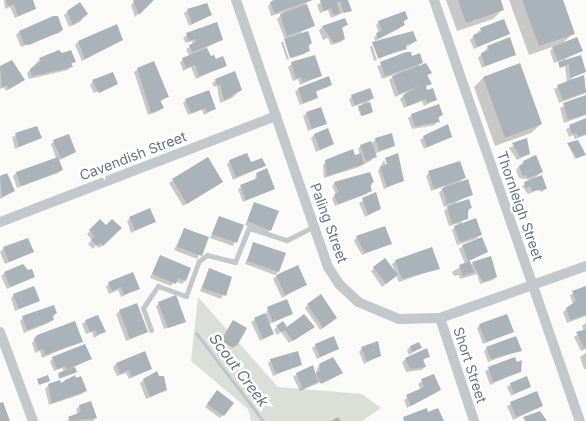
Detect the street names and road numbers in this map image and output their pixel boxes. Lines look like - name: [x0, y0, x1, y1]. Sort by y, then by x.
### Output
- street label: Cavendish Street: [77, 128, 189, 184]
- street label: Thornleigh Street: [493, 149, 547, 263]
- street label: Paling Street: [307, 181, 351, 265]
- street label: Short Street: [450, 325, 490, 405]

